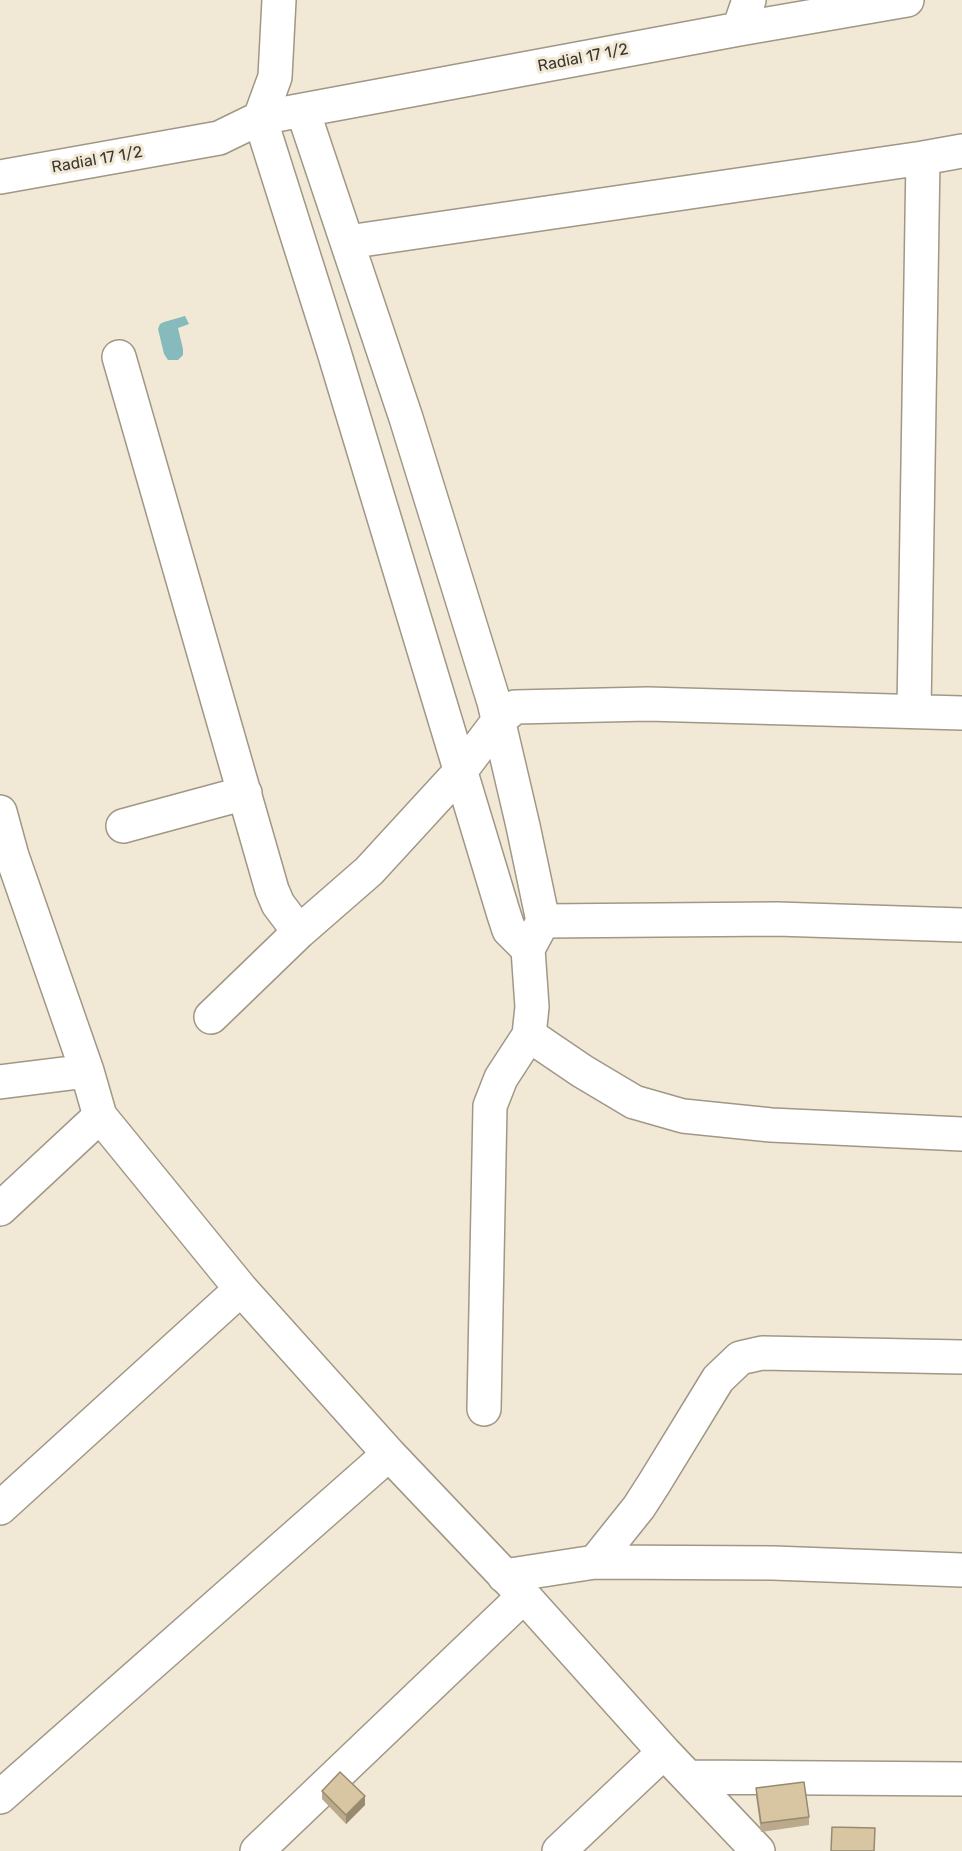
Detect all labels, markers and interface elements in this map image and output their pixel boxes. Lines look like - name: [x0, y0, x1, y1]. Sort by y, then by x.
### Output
- street label: Radial 17 1/2: [536, 40, 630, 76]
- street label: Radial 17 1/2: [50, 143, 144, 177]

